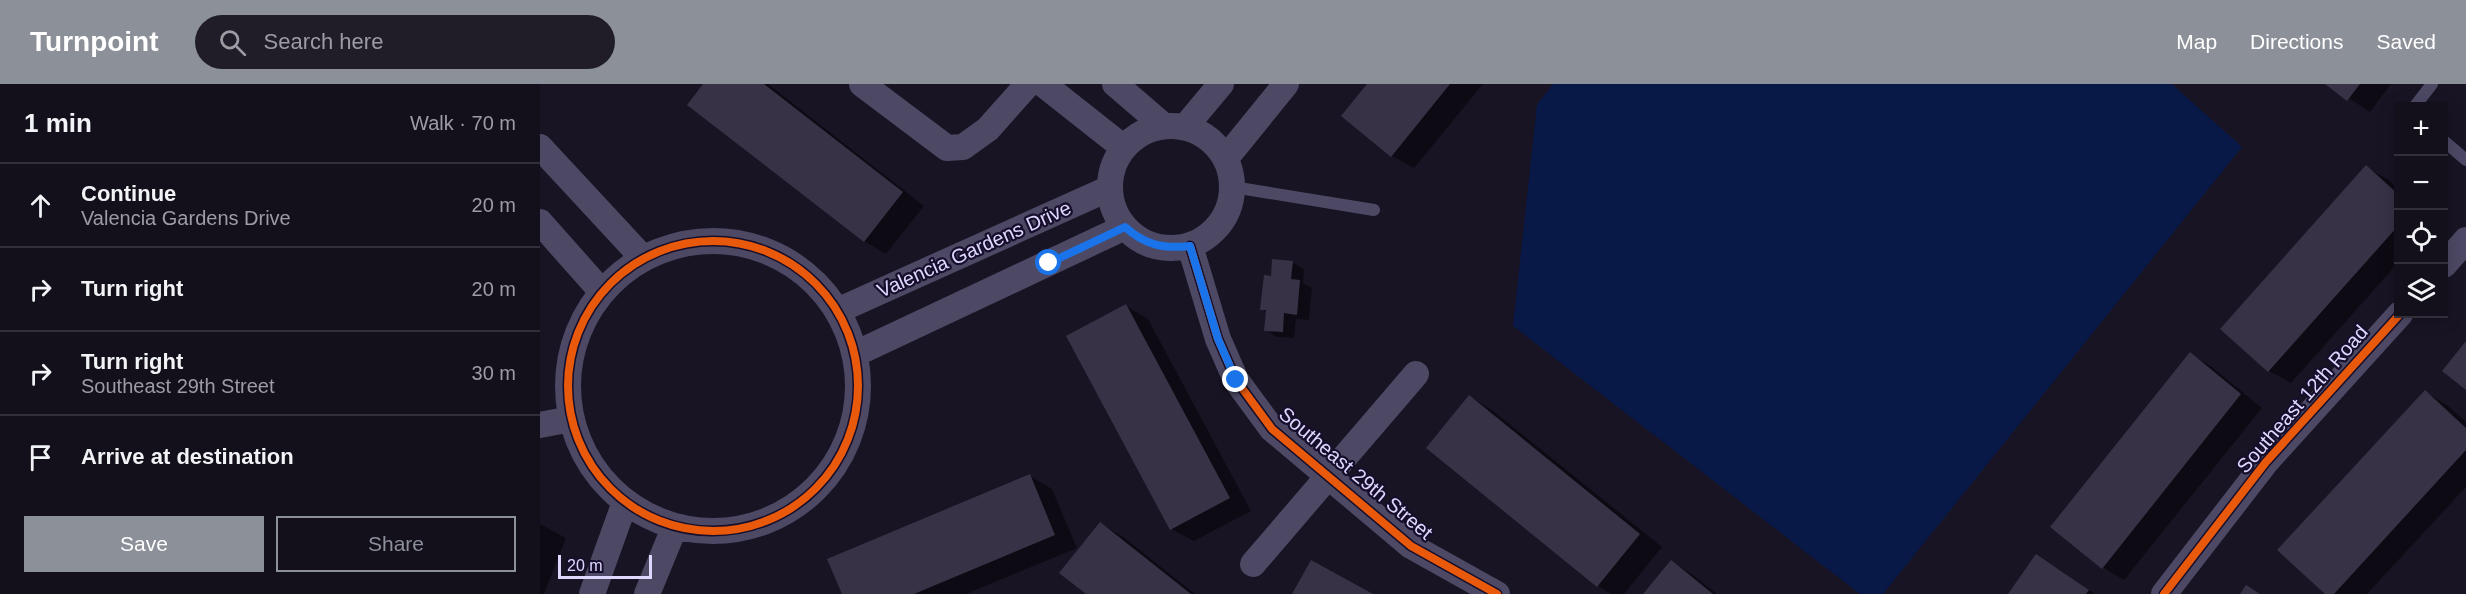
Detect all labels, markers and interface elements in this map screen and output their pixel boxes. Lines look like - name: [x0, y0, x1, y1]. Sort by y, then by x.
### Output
- search box: [195, 15, 615, 69]
- text: Turnpoint: [30, 26, 159, 57]
- icon: search: [216, 26, 249, 59]
- text: Search here: [264, 29, 383, 54]
- text: Map: [2176, 30, 2217, 53]
- text: Directions: [2250, 30, 2343, 53]
- text: Saved: [2376, 30, 2436, 53]
- map controls: [2394, 102, 2448, 318]
- button: +: [2394, 102, 2448, 156]
- text: 1 min: [24, 108, 92, 138]
- text: Walk · 70 m: [410, 112, 516, 134]
- button: −: [2394, 156, 2448, 210]
- text: Continue: [81, 181, 176, 206]
- icon: ahead: [24, 189, 57, 222]
- text: 20 m: [472, 194, 516, 216]
- street label: Valencia Gardens Drive: [874, 196, 1074, 302]
- text: Valencia Gardens Drive: [81, 207, 291, 229]
- button: locate: [2394, 210, 2448, 264]
- route start: [1035, 249, 1061, 275]
- button: layers: [2394, 264, 2448, 318]
- icon: right: [24, 273, 57, 306]
- text: Turn right: [81, 276, 183, 301]
- text: 20 m: [472, 278, 516, 300]
- street label: Southeast 12th Road: [2232, 321, 2372, 477]
- text: Turn right: [81, 349, 183, 374]
- icon: right: [24, 357, 57, 390]
- text: 30 m: [472, 362, 516, 384]
- route end: [1222, 366, 1248, 392]
- text: Southeast 29th Street: [81, 375, 274, 397]
- street label: Southeast 29th Street: [1275, 402, 1438, 544]
- icon: arrive: [24, 441, 57, 474]
- text: Arrive at destination: [81, 444, 294, 469]
- button: Save: [24, 516, 264, 572]
- button: Share: [276, 516, 516, 572]
- scale bar: [558, 552, 652, 580]
- text: 20 m: [567, 557, 603, 574]

